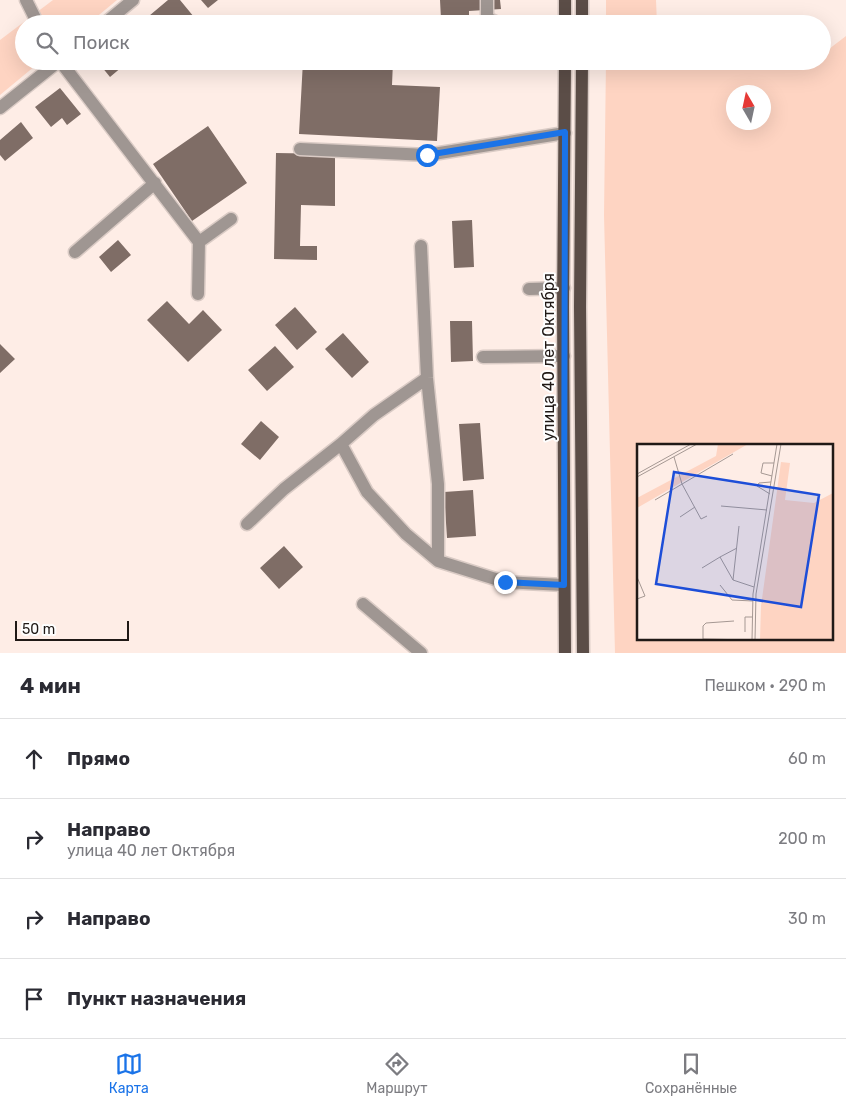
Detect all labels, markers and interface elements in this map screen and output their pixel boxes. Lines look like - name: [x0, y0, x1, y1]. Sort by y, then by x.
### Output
- search box: [15, 15, 831, 70]
- icon: search: [33, 29, 61, 57]
- text: Поиск: [73, 31, 130, 54]
- north arrow: [726, 85, 771, 130]
- route start: [416, 144, 439, 167]
- street label: улица 40 лет Октября: [539, 273, 558, 441]
- inset map: [637, 444, 834, 640]
- route end: [494, 571, 517, 594]
- scale bar: [15, 618, 129, 641]
- text: 50 m: [22, 621, 55, 638]
- text: 4 мин: [20, 673, 81, 698]
- text: Пешком · 290 m: [704, 676, 826, 695]
- icon: ahead: [20, 745, 48, 773]
- text: Прямо: [67, 747, 130, 770]
- text: 60 m: [788, 749, 826, 768]
- text: Направо: [67, 818, 151, 841]
- icon: right: [20, 825, 48, 853]
- text: 200 m: [778, 829, 826, 848]
- text: улица 40 лет Октября: [67, 841, 235, 860]
- icon: right: [20, 905, 48, 933]
- text: Направо: [67, 907, 151, 930]
- text: 30 m: [788, 909, 826, 928]
- icon: arrive: [20, 985, 48, 1013]
- text: Пункт назначения: [67, 987, 246, 1010]
- tab: Карта: [109, 1050, 149, 1097]
- tab: Маршрут: [366, 1050, 427, 1097]
- tab: Сохранённые: [645, 1050, 737, 1097]

